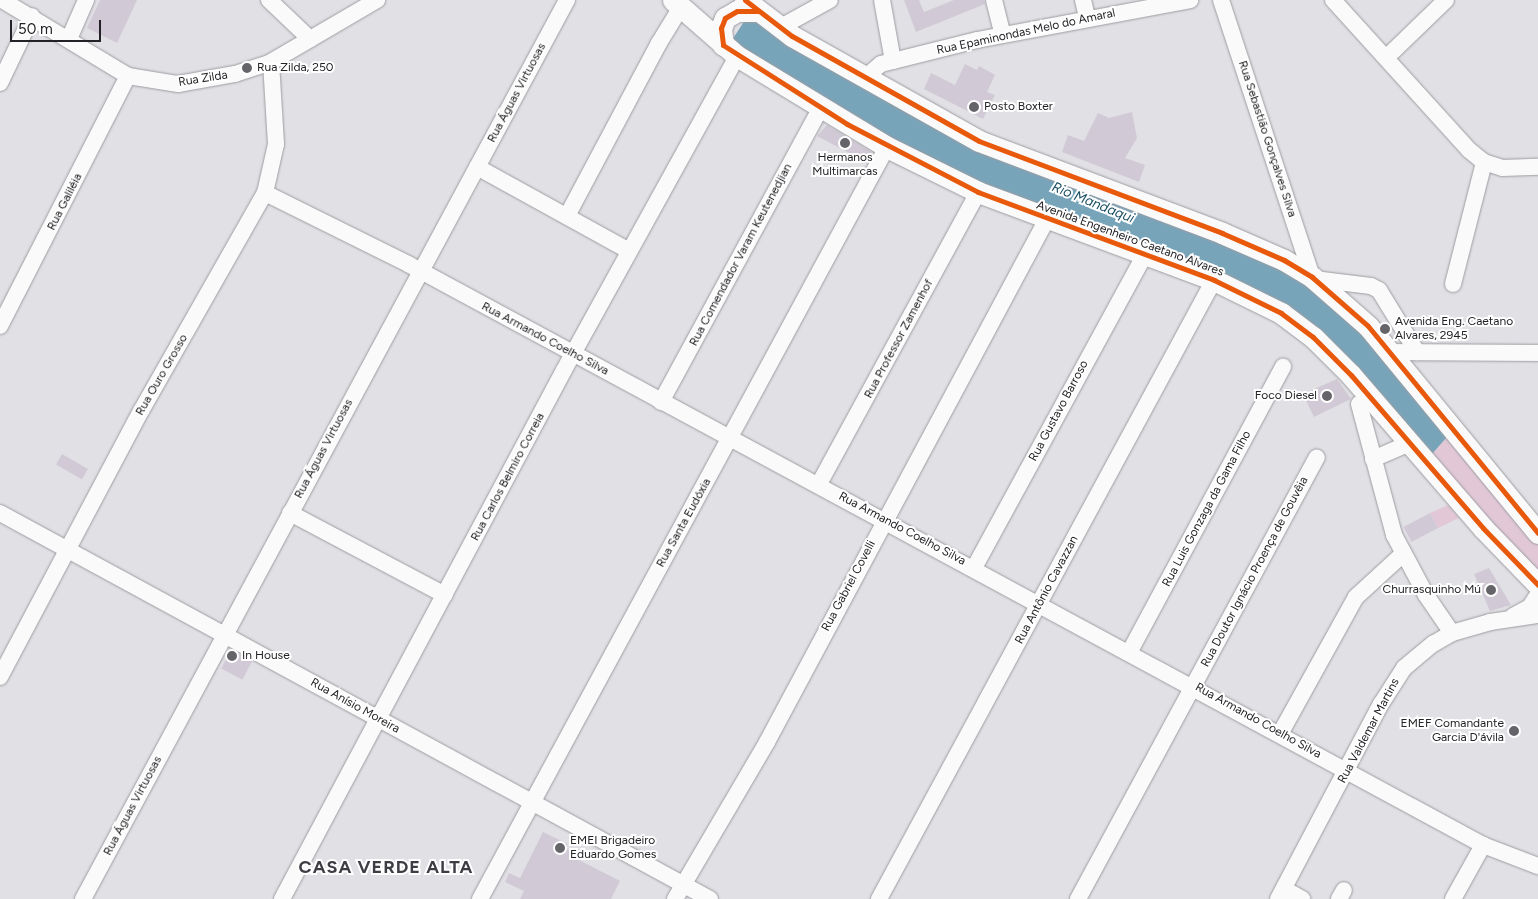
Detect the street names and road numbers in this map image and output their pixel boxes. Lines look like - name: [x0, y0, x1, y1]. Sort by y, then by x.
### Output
- street label: Rua Epaminondas Melo do Amaral: [935, 6, 1117, 58]
- street label: Rua Águas Virtuosas: [485, 41, 549, 145]
- street label: Rua Sebastião Gonçalves Silva: [1235, 59, 1299, 219]
- street label: Rua Zilda: [177, 68, 229, 90]
- street label: Rua Comendador Varam Keutenedjian: [687, 161, 795, 349]
- street label: Rua Galiléia: [44, 171, 86, 233]
- street label: Avenida Engenheiro Caetano Alvares: [1034, 198, 1226, 280]
- street label: Rua Professor Zamenhof: [862, 277, 936, 401]
- street label: Rua Armando Coelho Silva: [479, 299, 611, 379]
- street label: Rua Ouro Grosso: [133, 332, 191, 418]
- street label: Rua Gustavo Barroso: [1026, 358, 1092, 464]
- street label: Rua Águas Virtuosas: [292, 397, 356, 501]
- street label: Rua Carlos Belmiro Correia: [468, 411, 548, 543]
- street label: Rua Luis Gonzaga da Gama Filho: [1160, 428, 1254, 590]
- street label: Rua Doutor Ignácio Proença de Gouvêia: [1198, 474, 1312, 670]
- street label: Rua Santa Eudóxia: [654, 476, 714, 570]
- street label: Rua Armando Coelho Silva: [836, 489, 968, 569]
- street label: Rua Antônio Cavazzan: [1012, 533, 1082, 647]
- street label: Rua Gabriel Covelli: [819, 538, 879, 634]
- street label: Rua Anísio Moreira: [308, 675, 402, 737]
- street label: Rua Valdemar Martins: [1335, 676, 1403, 786]
- street label: Rua Armando Coelho Silva: [1192, 680, 1324, 762]
- street label: Rua Águas Virtuosas: [101, 754, 165, 858]

